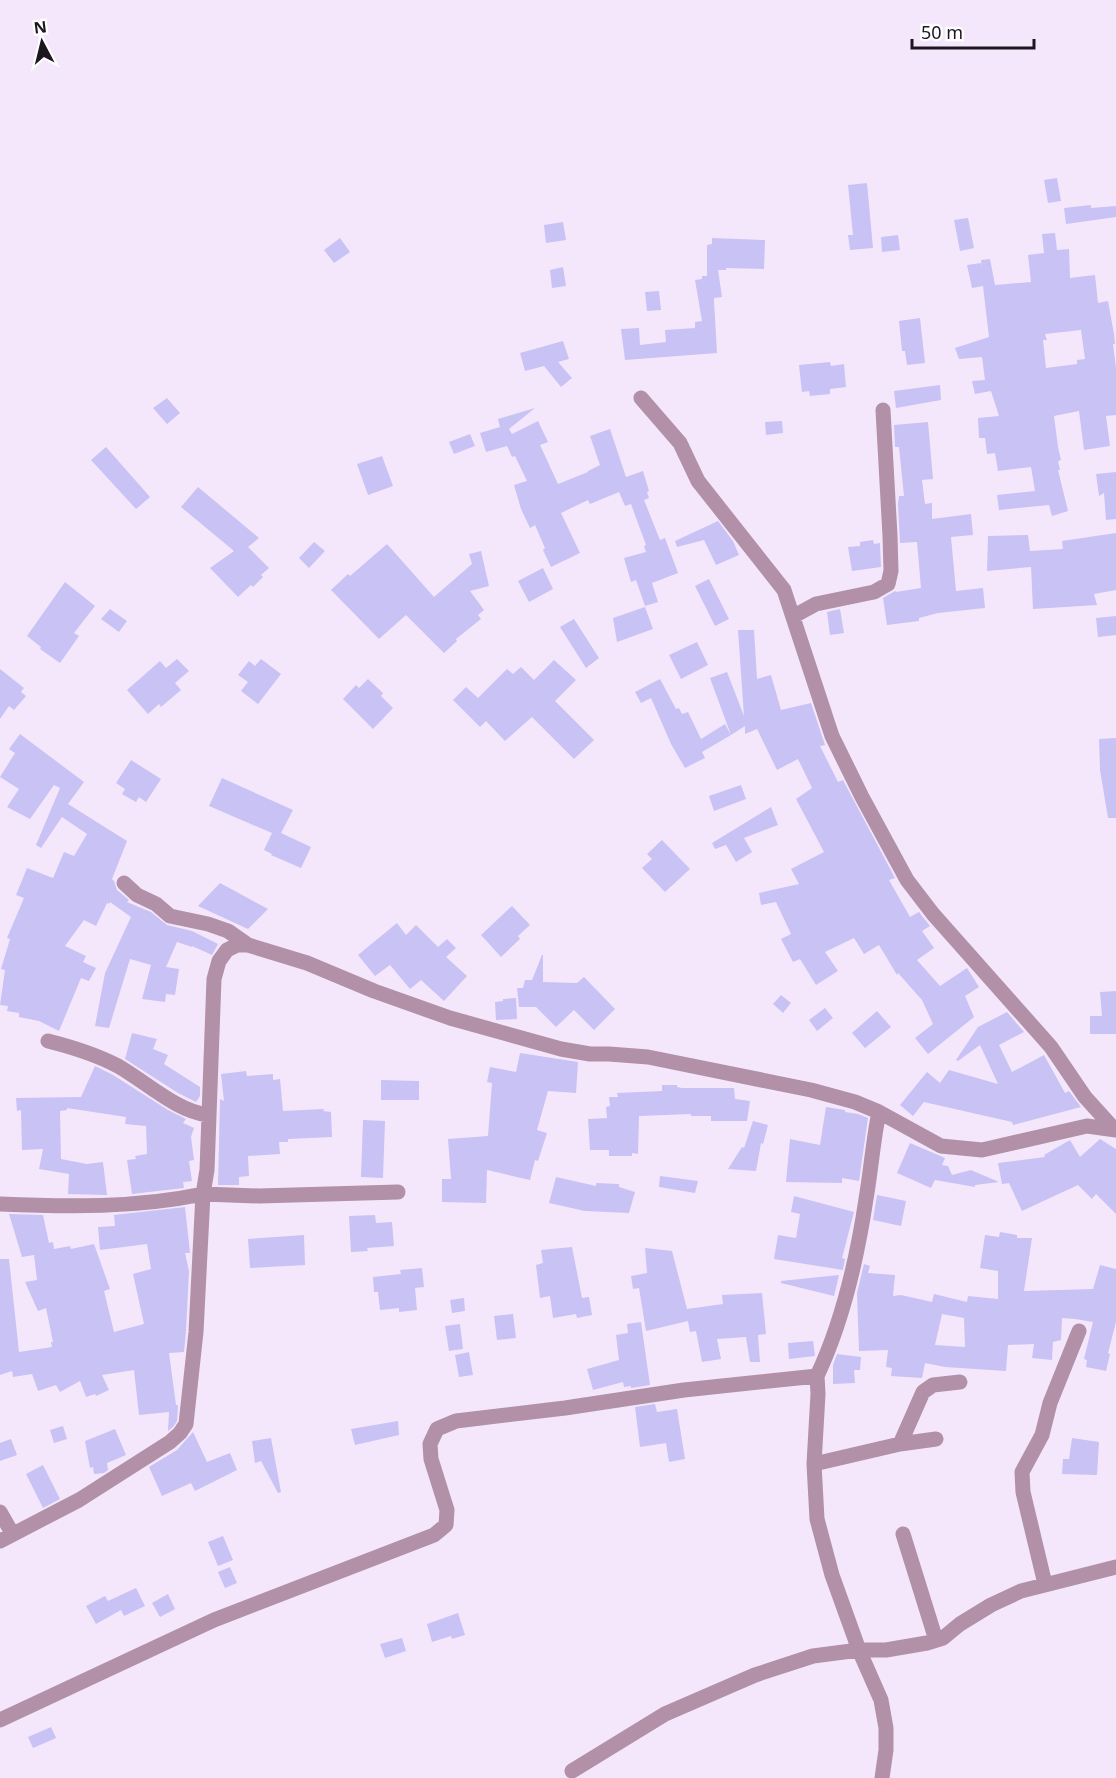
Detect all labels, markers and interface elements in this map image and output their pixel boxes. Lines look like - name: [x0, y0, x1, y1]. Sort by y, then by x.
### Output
- north arrow: [12, 12, 72, 72]
- scale bar: [912, 12, 1034, 50]
- text: N: [32, 15, 48, 39]
- text: 50 m: [921, 20, 963, 44]

